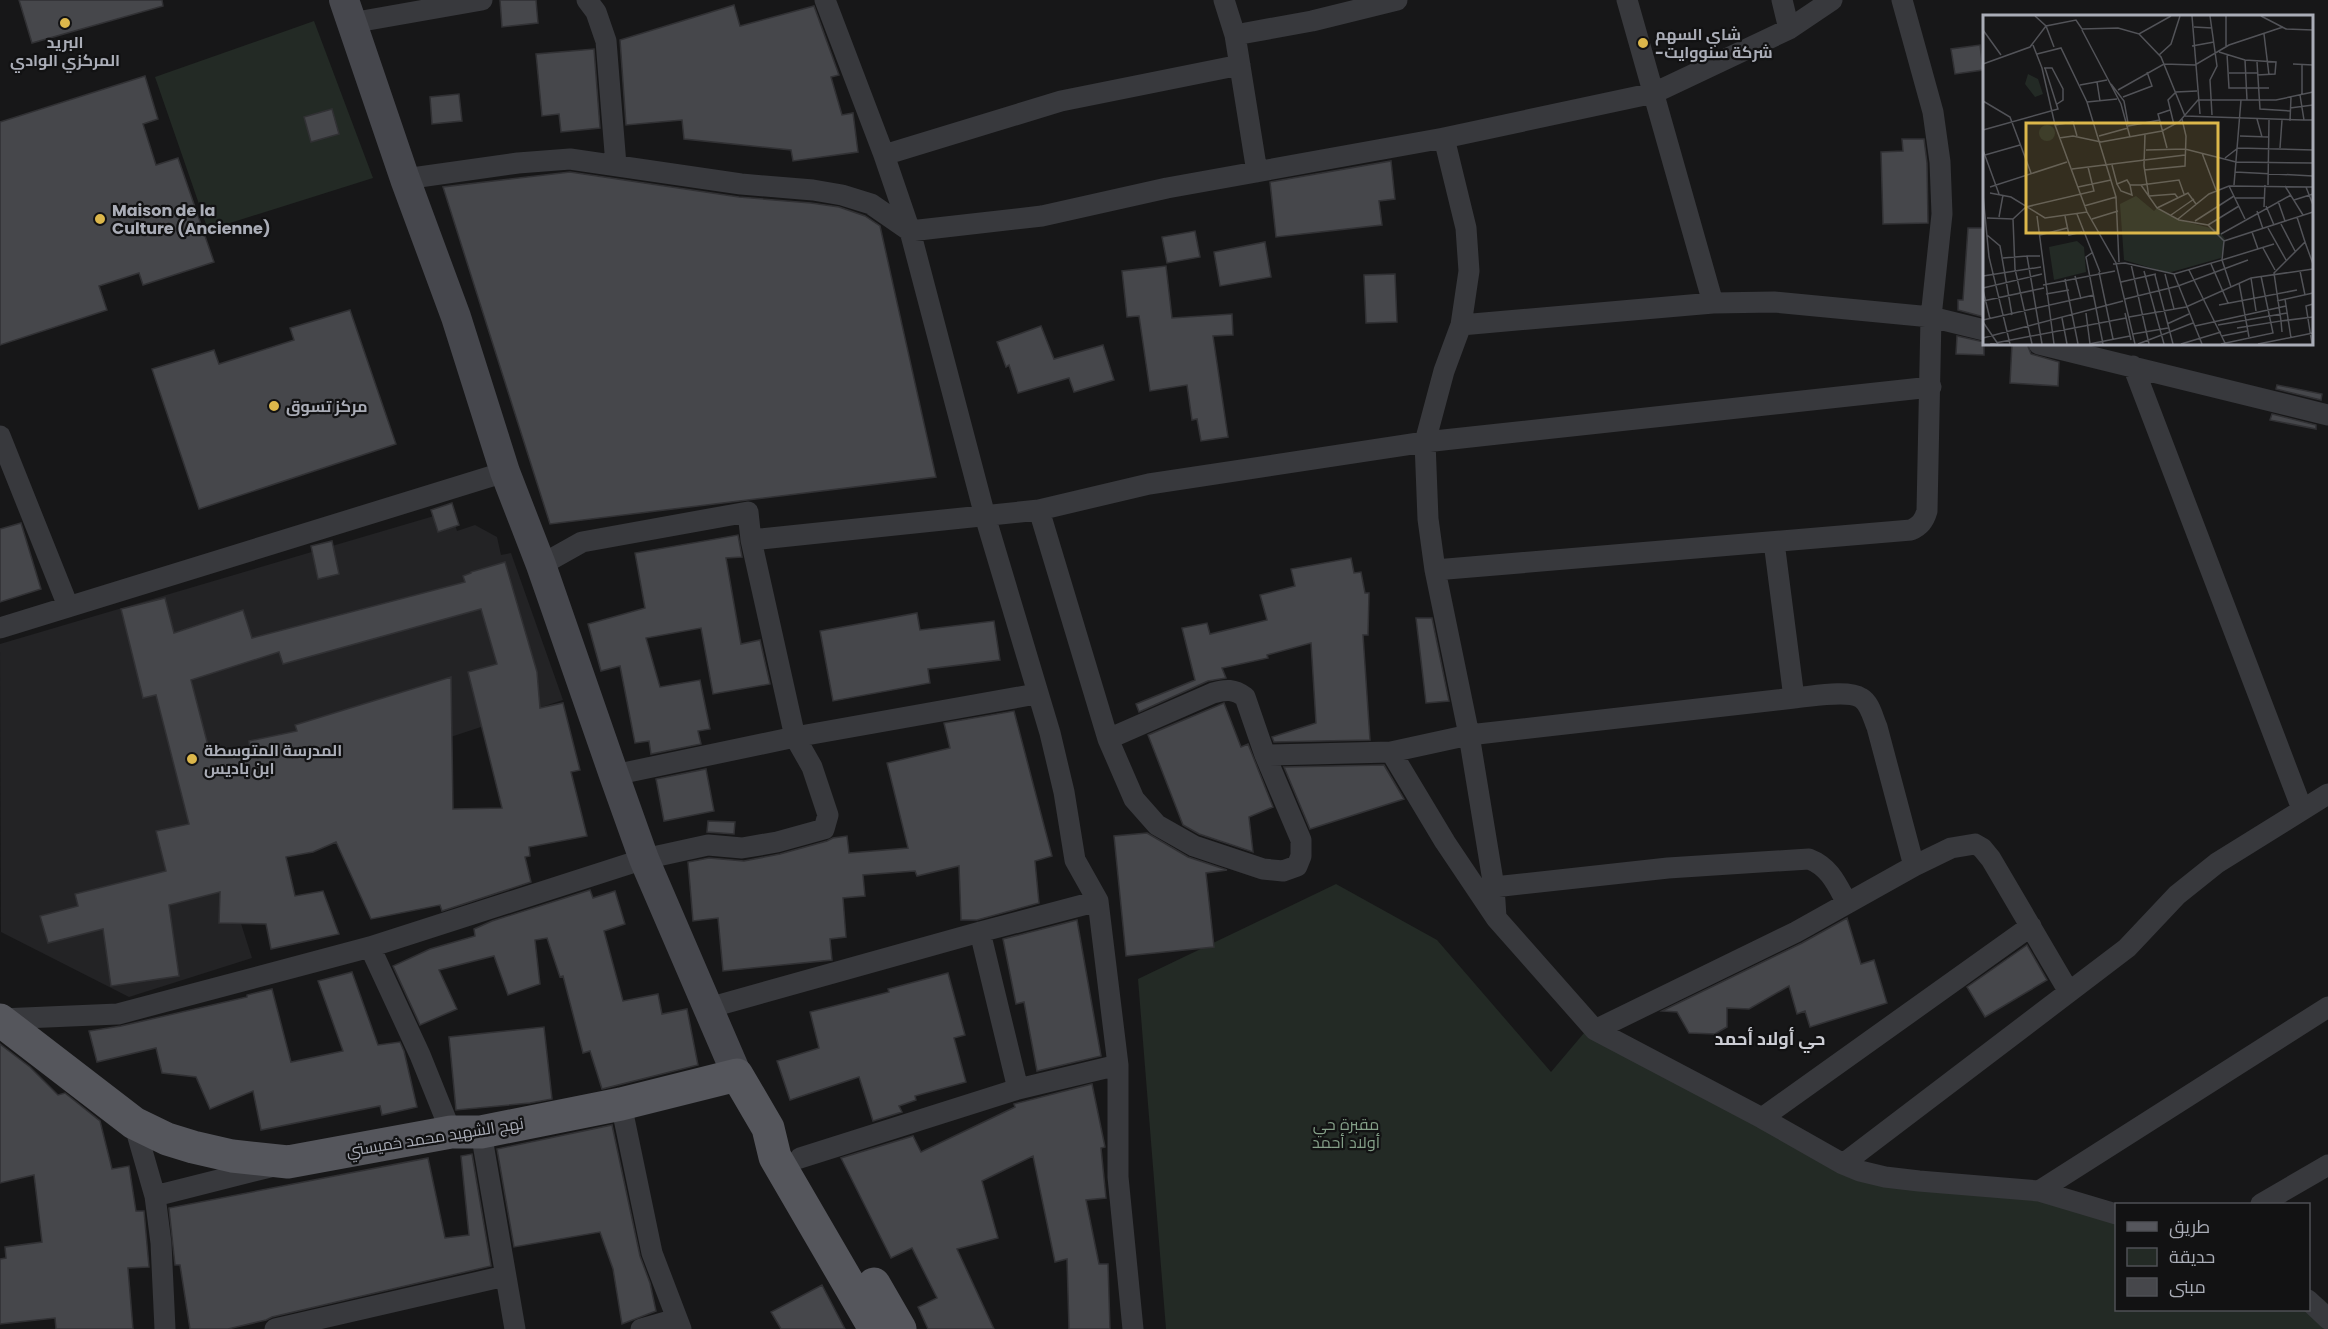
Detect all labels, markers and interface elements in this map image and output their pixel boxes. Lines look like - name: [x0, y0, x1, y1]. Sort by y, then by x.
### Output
- inset map: [1983, 15, 2313, 345]
- marker: البريد المركزي الوادي: [58, 16, 72, 30]
- place label: شاي السهم -شركة سنووايت: [1655, 23, 1773, 64]
- place label: البريد المركزي الوادي: [10, 31, 120, 73]
- marker: شاي السهم -شركة سنووايت: [1636, 36, 1650, 50]
- place label: Maison de la Culture (Ancienne): [112, 199, 271, 240]
- marker: Maison de la Culture (Ancienne): [93, 212, 107, 226]
- place label: مركز تسوق: [286, 395, 368, 418]
- marker: مركز تسوق: [267, 399, 281, 413]
- place label: المدرسة المتوسطة ابن باديس: [204, 739, 342, 780]
- marker: المدرسة المتوسطة ابن باديس: [185, 752, 199, 766]
- district label: حي أولاد أحمد: [1715, 1026, 1825, 1054]
- street label: نهج الشهيد محمد خميستي: [345, 1112, 526, 1164]
- park label: مقبرة حي أولاد أحمد: [1312, 1113, 1380, 1154]
- legend: [2115, 1203, 2310, 1311]
- text: طريق: [2169, 1214, 2210, 1239]
- text: حديقة: [2169, 1244, 2215, 1269]
- text: مبنى: [2169, 1274, 2206, 1299]

